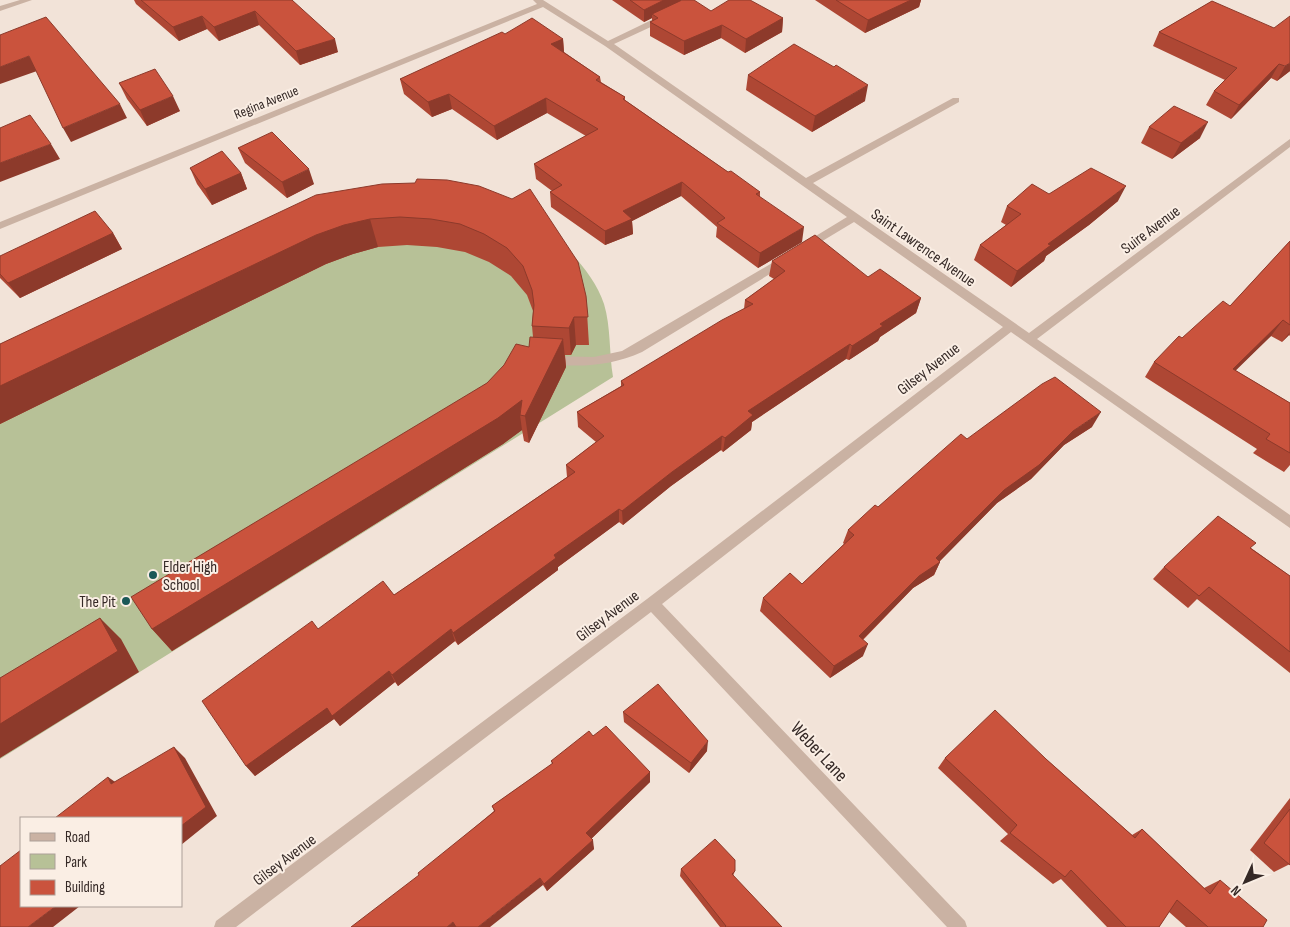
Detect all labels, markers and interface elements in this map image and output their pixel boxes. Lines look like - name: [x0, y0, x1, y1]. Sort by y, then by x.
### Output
- street label: Regina Avenue: [231, 82, 301, 123]
- street label: Suire Avenue: [1118, 202, 1184, 259]
- street label: Saint Lawrence Avenue: [867, 205, 979, 291]
- street label: Gilsey Avenue: [894, 339, 964, 399]
- place label: Elder High School: [163, 558, 217, 595]
- marker: Elder High School: [147, 569, 159, 581]
- street label: Gilsey Avenue: [573, 586, 643, 646]
- place label: The Pit: [79, 593, 116, 612]
- marker: The Pit: [120, 595, 132, 607]
- street label: Weber Lane: [785, 717, 852, 787]
- legend: [20, 817, 182, 907]
- text: Road: [65, 828, 90, 847]
- street label: Gilsey Avenue: [250, 830, 320, 890]
- text: Park: [65, 853, 87, 872]
- north arrow: [1220, 857, 1270, 907]
- text: Building: [65, 878, 105, 897]
- text: N: [1227, 882, 1245, 899]

